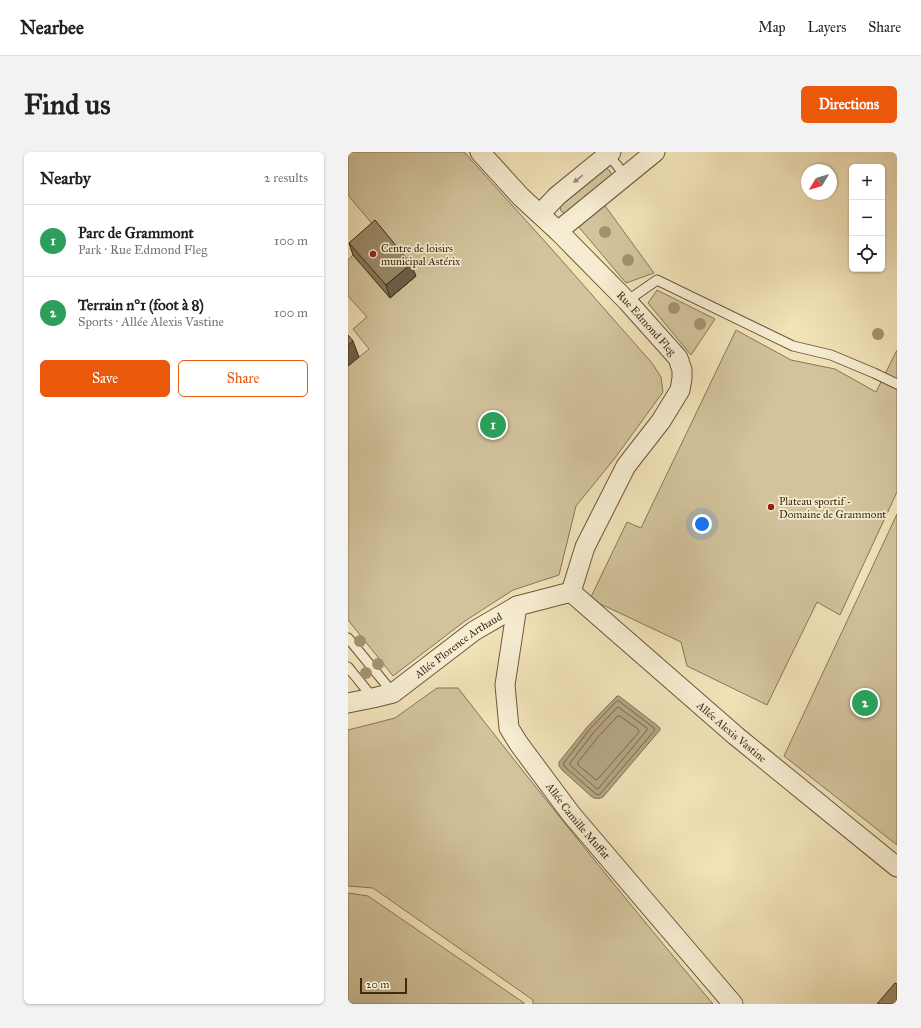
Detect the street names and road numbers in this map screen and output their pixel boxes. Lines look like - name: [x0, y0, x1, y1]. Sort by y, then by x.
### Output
- street label: Rue Edmond Fleg: [614, 288, 680, 359]
- street label: Allée Florence Arthaud: [411, 609, 505, 681]
- street label: Allée Alexis Vastine: [694, 698, 770, 765]
- street label: Allée Camille Muffat: [543, 779, 613, 862]

